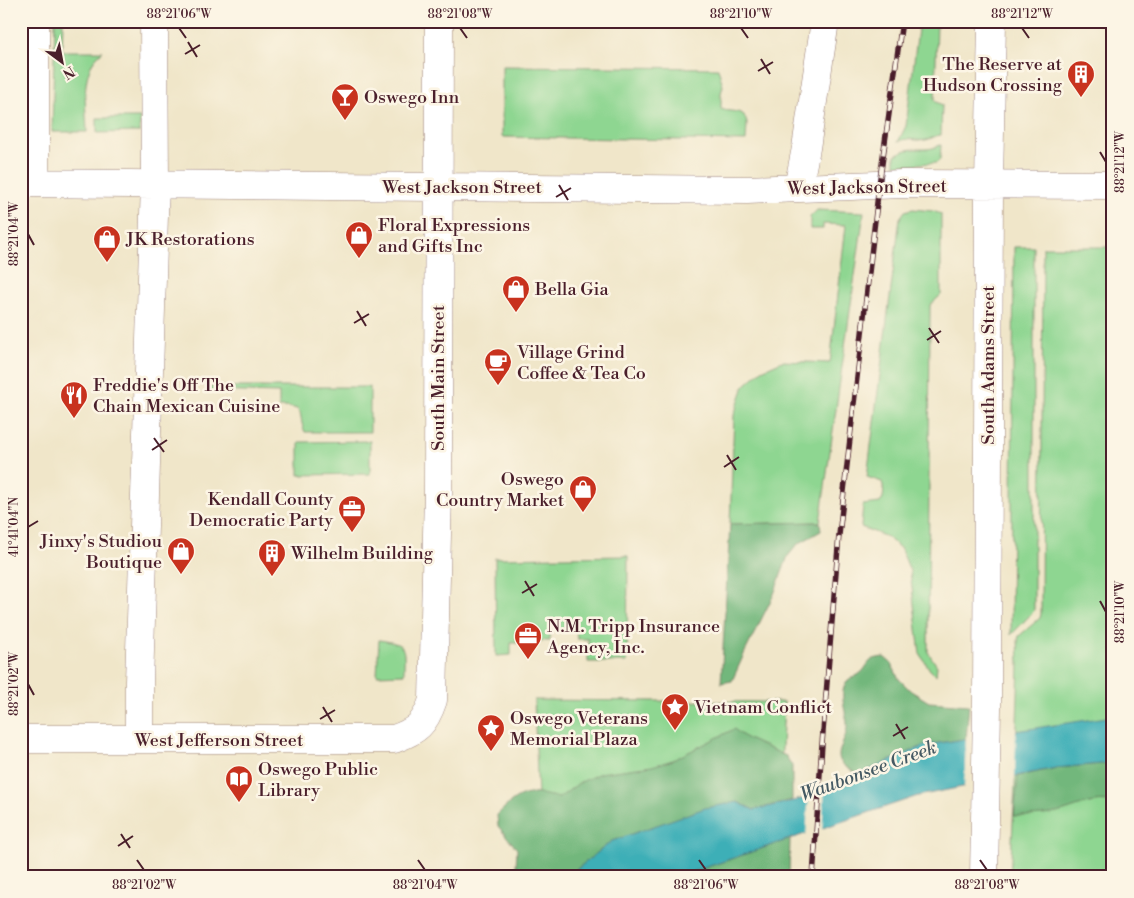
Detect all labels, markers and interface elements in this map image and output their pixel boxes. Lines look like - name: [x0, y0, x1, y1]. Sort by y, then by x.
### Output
- text: 88°21'06"W: [147, 7, 212, 22]
- text: 88°21'08"W: [428, 7, 494, 22]
- text: 88°21'10"W: [710, 7, 773, 22]
- text: 88°21'12"W: [991, 7, 1054, 22]
- north arrow: [38, 38, 88, 88]
- place label: The Reserve at Hudson Crossing: [923, 53, 1063, 97]
- building icon: The Reserve at Hudson Crossing: [1066, 59, 1096, 98]
- text: N: [59, 62, 78, 83]
- bar icon: Oswego Inn: [330, 82, 360, 121]
- place label: Oswego Inn: [364, 86, 459, 109]
- text: 88°21'12"W: [1113, 130, 1128, 193]
- street label: West Jackson Street: [786, 175, 948, 200]
- street label: West Jackson Street: [381, 176, 542, 199]
- text: 88°21'04"W: [7, 201, 22, 266]
- place label: Floral Expressions and Gifts Inc: [378, 214, 530, 258]
- shop icon: Floral Expressions and Gifts Inc: [344, 220, 374, 259]
- shop icon: JK Restorations: [92, 224, 122, 263]
- place label: JK Restorations: [125, 228, 255, 251]
- shop icon: Bella Gia: [501, 274, 531, 313]
- place label: Bella Gia: [534, 278, 609, 301]
- street label: South Adams Street: [977, 285, 1000, 445]
- street label: South Main Street: [427, 304, 450, 451]
- place label: Village Grind Coffee & Tea Co: [516, 341, 646, 385]
- cafe icon: Village Grind Coffee & Tea Co: [483, 347, 513, 386]
- place label: Freddie's Off The Chain Mexican Cuisine: [93, 374, 280, 418]
- restaurant icon: Freddie's Off The Chain Mexican Cuisine: [59, 380, 89, 419]
- place label: Oswego Country Market: [436, 468, 565, 512]
- shop icon: Oswego Country Market: [568, 474, 598, 513]
- place label: Kendall County Democratic Party: [189, 488, 333, 532]
- office icon: Kendall County Democratic Party: [337, 494, 367, 533]
- text: 41°41'04"N: [7, 497, 22, 557]
- place label: Jinxy's Studiou Boutique: [39, 530, 163, 574]
- shop icon: Jinxy's Studiou Boutique: [166, 536, 196, 575]
- building icon: Wilhelm Building: [257, 538, 287, 577]
- place label: Wilhelm Building: [290, 542, 434, 565]
- text: 88°21'10"W: [1113, 580, 1128, 643]
- place label: N.M. Tripp Insurance Agency, Inc.: [546, 615, 720, 659]
- office icon: N.M. Tripp Insurance Agency, Inc.: [513, 621, 543, 660]
- text: 88°21'02"W: [7, 651, 22, 716]
- place icon: Vietnam Conflict: [660, 692, 690, 731]
- place label: Vietnam Conflict: [693, 696, 833, 719]
- place label: Oswego Veterans Memorial Plaza: [510, 707, 648, 751]
- place icon: Oswego Veterans Memorial Plaza: [476, 713, 506, 752]
- street label: West Jefferson Street: [134, 729, 304, 752]
- water label: Waubonsee Creek: [797, 735, 940, 807]
- place label: Oswego Public Library: [258, 758, 378, 802]
- library icon: Oswego Public Library: [224, 764, 254, 803]
- text: 88°21'02"W: [112, 878, 177, 893]
- text: 88°21'04"W: [393, 878, 458, 893]
- text: 88°21'06"W: [674, 878, 739, 893]
- text: 88°21'08"W: [955, 878, 1021, 893]

